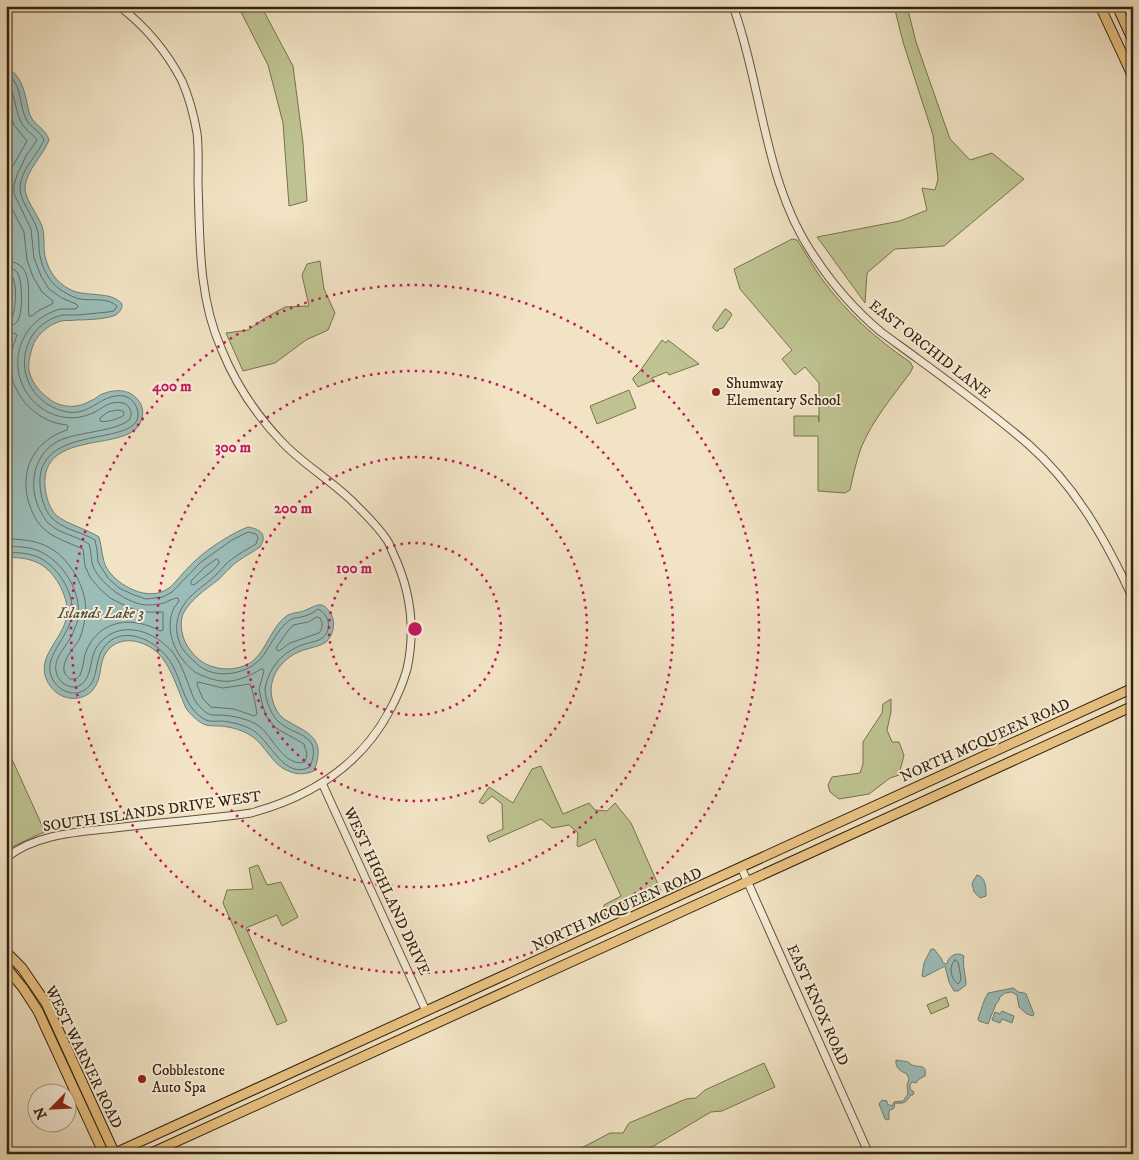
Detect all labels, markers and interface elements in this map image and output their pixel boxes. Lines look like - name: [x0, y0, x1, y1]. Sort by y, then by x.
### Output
- street label: EAST ORCHID LANE: [865, 296, 995, 403]
- place label: Shumway Elementary School: [726, 374, 841, 410]
- text: 400 m: [151, 377, 192, 396]
- marker: Shumway Elementary School: [710, 386, 722, 398]
- text: 300 m: [215, 438, 252, 457]
- text: 200 m: [274, 499, 313, 518]
- text: 100 m: [336, 559, 373, 578]
- water label: Islands Lake 3: [57, 603, 144, 623]
- centre of rings: [406, 620, 424, 638]
- street label: NORTH MCQUEEN ROAD: [897, 694, 1073, 787]
- street label: SOUTH ISLANDS DRIVE WEST: [42, 787, 263, 836]
- street label: WEST HIGHLAND DRIVE: [339, 803, 434, 979]
- street label: NORTH MCQUEEN ROAD: [529, 863, 705, 956]
- street label: EAST KNOX ROAD: [782, 942, 853, 1069]
- street label: WEST WARNER ROAD: [42, 983, 126, 1131]
- place label: Cobblestone Auto Spa: [152, 1061, 225, 1097]
- marker: Cobblestone Auto Spa: [136, 1073, 148, 1085]
- north arrow: [28, 1082, 78, 1132]

